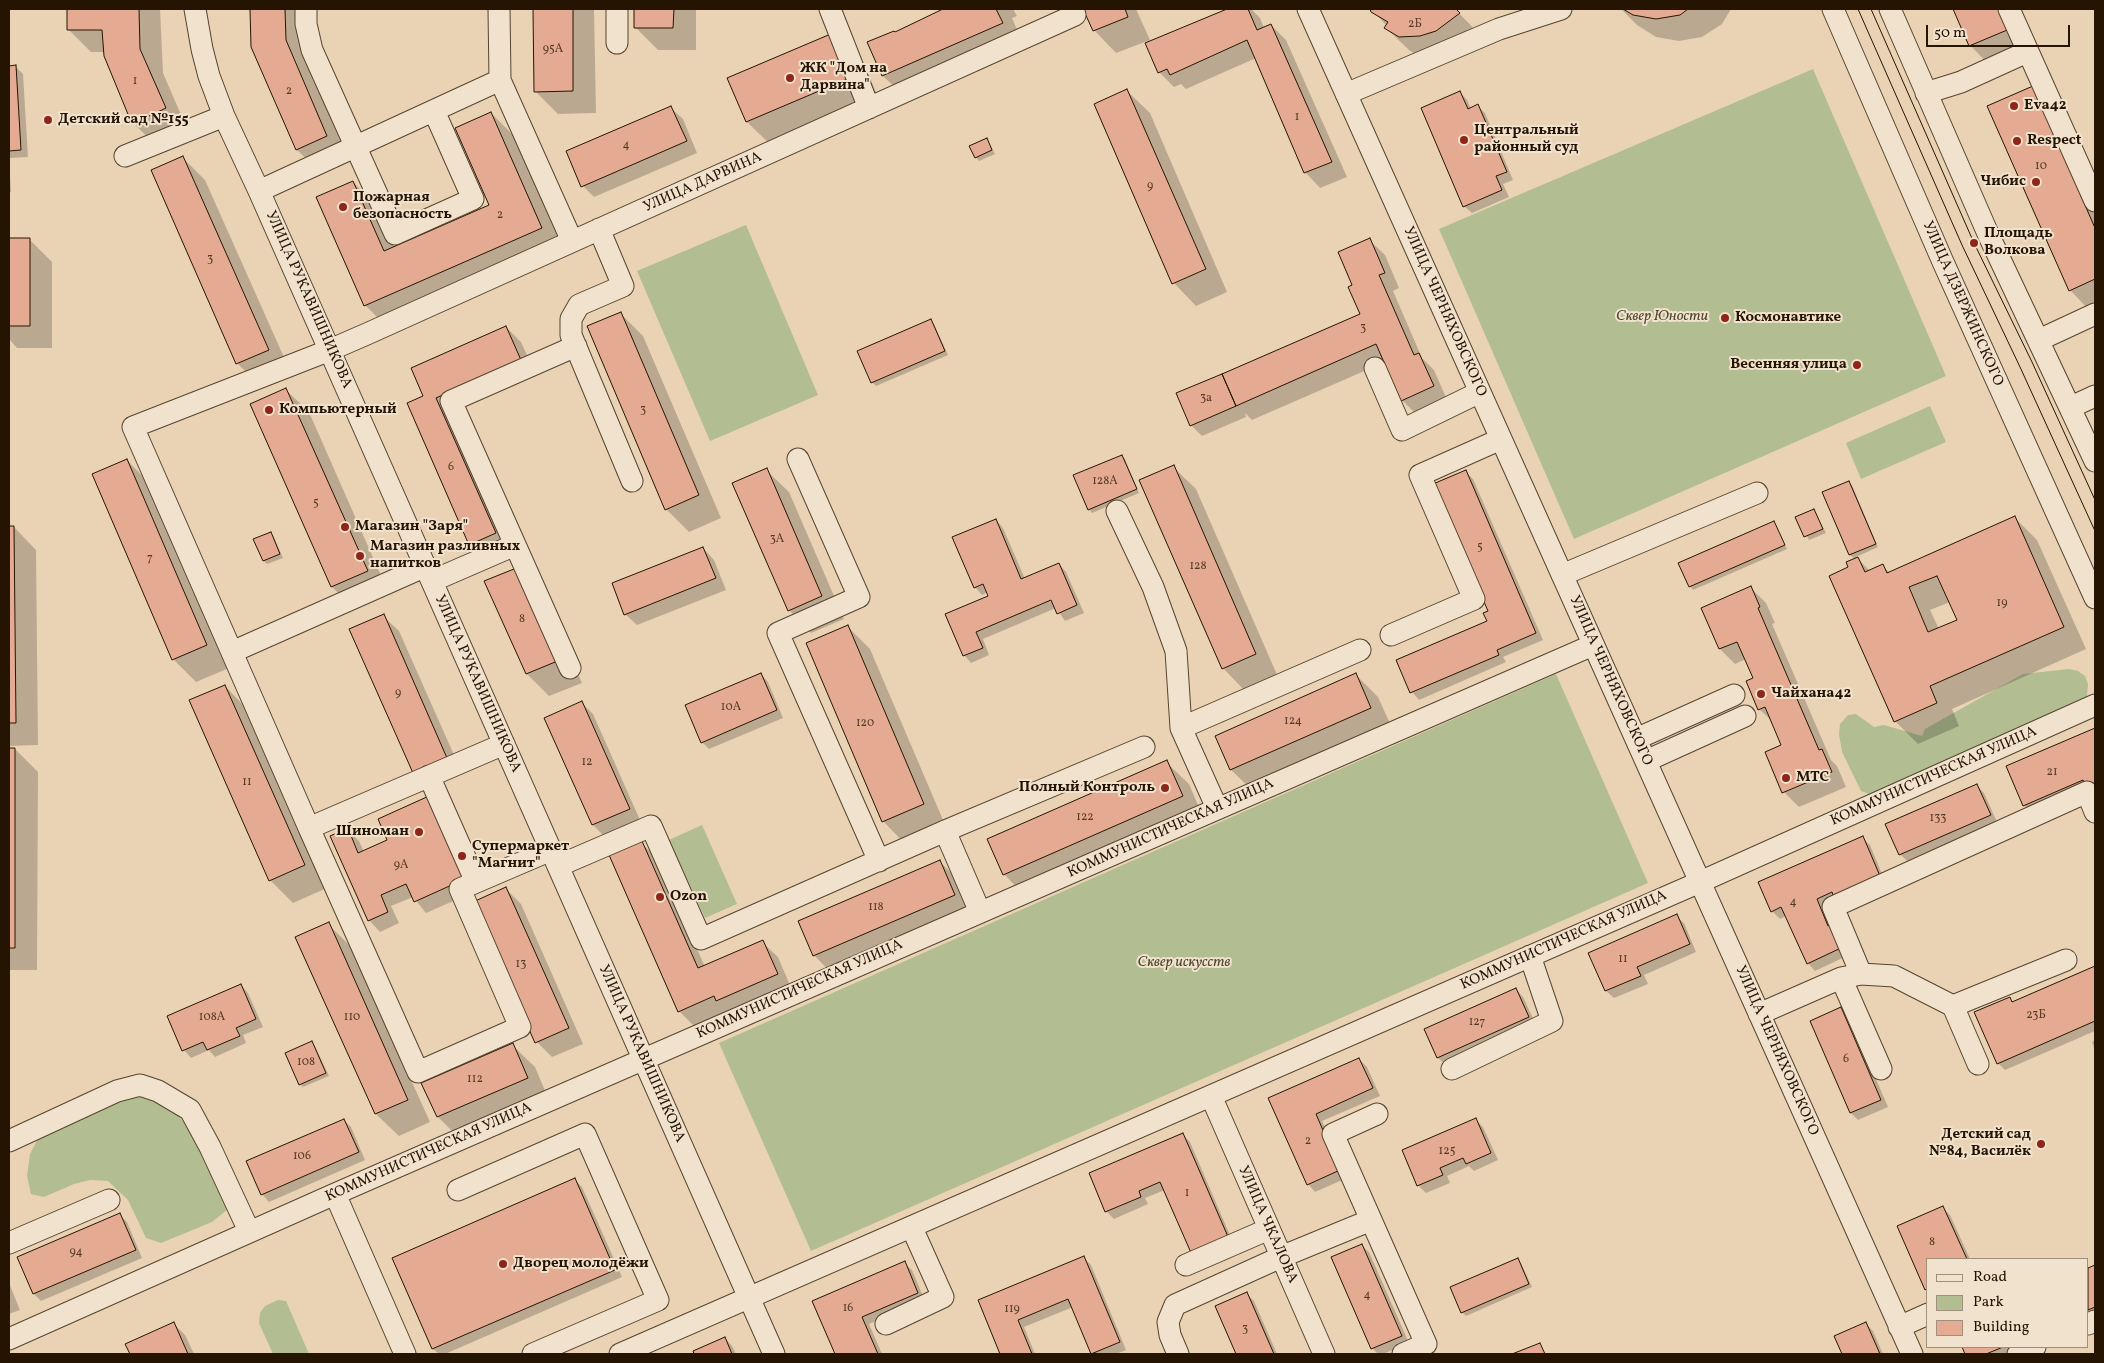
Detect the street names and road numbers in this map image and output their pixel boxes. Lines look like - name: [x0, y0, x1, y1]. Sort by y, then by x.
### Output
- street label: УЛИЦА ДАРВИНА: [641, 149, 765, 217]
- street label: УЛИЦА РУКАВИШНИКОВА: [261, 208, 355, 392]
- street label: УЛИЦА ДЗЕРЖИНСКОГО: [1917, 219, 2007, 389]
- street label: УЛИЦА ЧЕРНЯХОВСКОГО: [1398, 224, 1490, 400]
- street label: УЛИЦА РУКАВИШНИКОВА: [430, 592, 524, 776]
- street label: УЛИЦА ЧЕРНЯХОВСКОГО: [1564, 593, 1656, 769]
- street label: КОММУНИСТИЧЕСКАЯ УЛИЦА: [1828, 723, 2040, 831]
- street label: КОММУНИСТИЧЕСКАЯ УЛИЦА: [1065, 775, 1277, 883]
- street label: КОММУНИСТИЧЕСКАЯ УЛИЦА: [1458, 887, 1670, 995]
- street label: КОММУНИСТИЧЕСКАЯ УЛИЦА: [694, 936, 906, 1044]
- street label: УЛИЦА РУКАВИШНИКОВА: [594, 962, 688, 1146]
- street label: УЛИЦА ЧЕРНЯХОВСКОГО: [1730, 963, 1822, 1139]
- street label: КОММУНИСТИЧЕСКАЯ УЛИЦА: [323, 1099, 535, 1207]
- street label: УЛИЦА ЧКАЛОВА: [1233, 1163, 1301, 1287]

